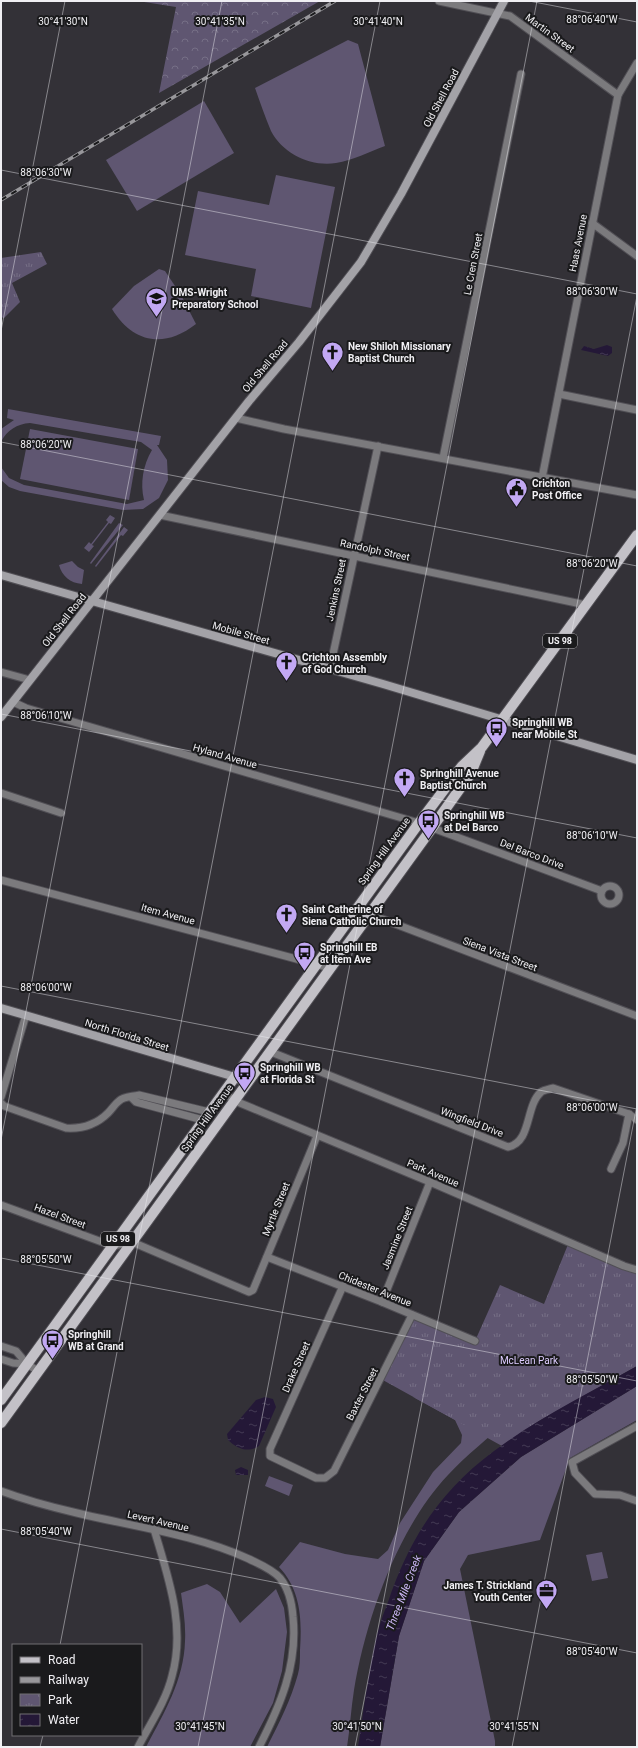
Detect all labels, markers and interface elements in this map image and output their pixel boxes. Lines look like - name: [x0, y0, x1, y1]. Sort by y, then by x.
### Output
- street label: Martin Street: [523, 12, 577, 54]
- text: 88°06'40"W: [566, 14, 618, 25]
- text: 30°41'30"N: [38, 16, 88, 27]
- text: 30°41'35"N: [195, 16, 245, 27]
- text: 30°41'40"N: [353, 16, 403, 27]
- street label: Old Shell Road: [421, 67, 461, 129]
- text: 88°06'30"W: [20, 167, 72, 178]
- street label: Haas Avenue: [567, 213, 589, 273]
- street label: Le Cren Street: [462, 232, 484, 296]
- school or university icon: UMS-Wright Preparatory School: [144, 285, 170, 318]
- text: 88°06'30"W: [566, 286, 618, 297]
- place label: UMS-Wright Preparatory School: [172, 287, 259, 310]
- street label: Old Shell Road: [240, 338, 290, 394]
- church icon: New Shiloh Missionary Baptist Church: [320, 339, 346, 372]
- place label: New Shiloh Missionary Baptist Church: [348, 341, 452, 364]
- text: 88°06'20"W: [20, 439, 72, 450]
- public building icon: Crichton Post Office: [504, 476, 530, 509]
- place label: Crichton Post Office: [532, 478, 582, 501]
- street label: Randolph Street: [339, 537, 411, 563]
- street label: Jenkins Street: [324, 558, 348, 622]
- text: 88°06'20"W: [566, 558, 618, 569]
- street label: Old Shell Road: [40, 591, 88, 649]
- street label: Mobile Street: [211, 620, 271, 646]
- road number: US 98: [543, 634, 577, 648]
- church icon: Crichton Assembly of God Church: [274, 650, 300, 683]
- place label: Crichton Assembly of God Church: [302, 652, 388, 675]
- text: 88°06'10"W: [20, 710, 72, 721]
- bus stop icon: Springhill WB near Mobile St: [483, 715, 509, 748]
- place label: Springhill WB near Mobile St: [512, 717, 578, 740]
- street label: Hyland Avenue: [192, 742, 258, 770]
- church icon: Springhill Avenue Baptist Church: [391, 766, 417, 799]
- place label: Springhill Avenue Baptist Church: [420, 768, 500, 791]
- bus stop icon: Springhill WB at Del Barco: [415, 808, 441, 841]
- place label: Springhill WB at Del Barco: [444, 810, 505, 833]
- street label: Spring Hill Avenue: [356, 815, 412, 887]
- text: 88°06'10"W: [566, 830, 618, 841]
- street label: Del Barco Drive: [498, 837, 566, 871]
- street label: Item Avenue: [140, 902, 196, 926]
- church icon: Saint Catherine of Siena Catholic Church: [274, 902, 300, 935]
- place label: Saint Catherine of Siena Catholic Church: [302, 904, 402, 927]
- street label: Siena Vista Street: [461, 935, 539, 973]
- bus stop icon: Springhill EB at Item Ave: [291, 940, 317, 973]
- place label: Springhill EB at Item Ave: [320, 942, 377, 965]
- text: 88°06'00"W: [20, 982, 72, 993]
- street label: North Florida Street: [84, 1017, 170, 1053]
- bus stop icon: Springhill WB at Florida St: [232, 1060, 258, 1093]
- place label: Springhill WB at Florida St: [260, 1062, 321, 1085]
- street label: Spring Hill Avenue: [179, 1082, 235, 1154]
- text: 88°06'00"W: [566, 1102, 618, 1113]
- street label: Wingfield Drive: [439, 1105, 505, 1139]
- street label: Park Avenue: [405, 1157, 461, 1189]
- street label: Myrtle Street: [260, 1181, 292, 1237]
- street label: Hazel Street: [33, 1202, 87, 1230]
- street label: Jasmine Street: [379, 1205, 415, 1271]
- road number: US 98: [101, 1232, 135, 1246]
- text: 88°05'50"W: [20, 1254, 72, 1265]
- street label: Chidester Avenue: [337, 1269, 413, 1309]
- bus stop icon: Springhill WB at Grand: [39, 1327, 65, 1360]
- place label: Springhill WB at Grand: [68, 1329, 124, 1352]
- street label: Drake Street: [280, 1340, 312, 1394]
- park label: McLean Park: [500, 1355, 559, 1366]
- street label: Baxter Street: [344, 1366, 380, 1422]
- text: 88°05'50"W: [566, 1374, 618, 1385]
- street label: Levert Avenue: [126, 1509, 190, 1533]
- text: 88°05'40"W: [20, 1526, 72, 1537]
- water label: Three Mile Creek: [384, 1553, 425, 1633]
- office icon: James T. Strickland Youth Center: [534, 1578, 560, 1611]
- place label: James T. Strickland Youth Center: [444, 1580, 532, 1603]
- legend: [12, 1644, 142, 1736]
- text: 88°05'40"W: [566, 1646, 618, 1657]
- text: Road: [48, 1653, 76, 1667]
- text: Railway: [48, 1673, 89, 1687]
- text: Park: [48, 1693, 73, 1707]
- text: Water: [48, 1713, 79, 1727]
- text: 30°41'45"N: [175, 1721, 225, 1732]
- text: 30°41'50"N: [332, 1721, 382, 1732]
- text: 30°41'55"N: [489, 1721, 539, 1732]

